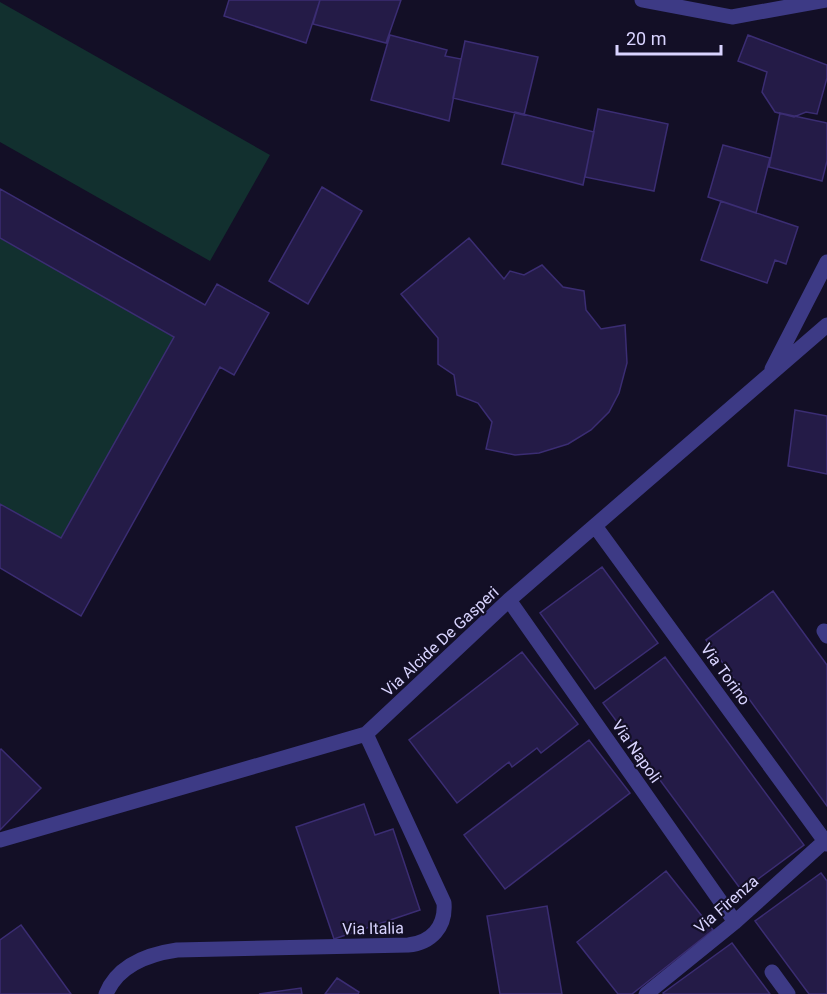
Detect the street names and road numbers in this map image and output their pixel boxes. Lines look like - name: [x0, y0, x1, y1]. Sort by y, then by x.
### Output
- street label: Via Alcide De Gasperi: [378, 582, 503, 700]
- street label: Via Torino: [697, 640, 754, 709]
- street label: Via Napoli: [608, 716, 665, 787]
- street label: Via Firenza: [690, 871, 762, 937]
- street label: Via Italia: [342, 918, 404, 939]

